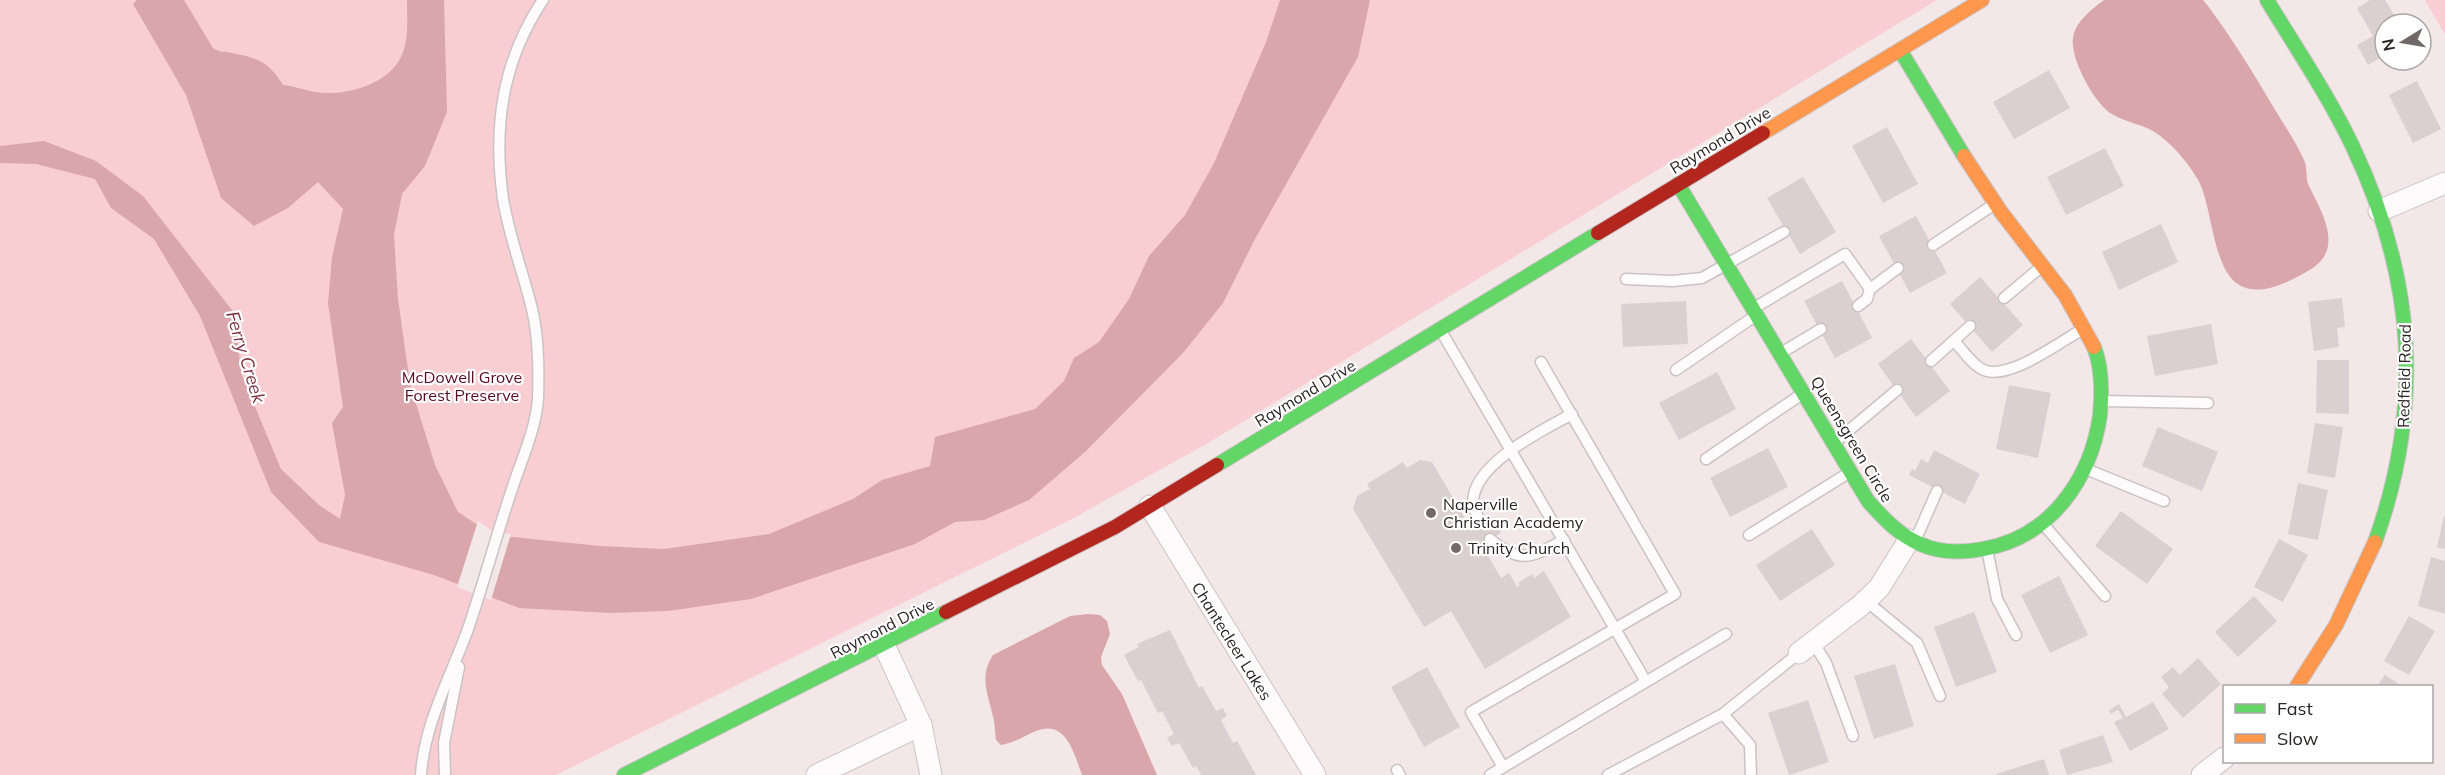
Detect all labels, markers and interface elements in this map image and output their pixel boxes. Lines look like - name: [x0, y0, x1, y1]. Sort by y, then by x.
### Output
- north arrow: [2373, 12, 2433, 72]
- text: N: [2377, 37, 2399, 53]
- street label: Raymond Drive: [1666, 102, 1774, 178]
- water label: Ferry Creek: [221, 308, 271, 406]
- street label: Redfield Road: [2393, 324, 2415, 428]
- street label: Raymond Drive: [1251, 355, 1359, 431]
- park label: McDowell Grove Forest Preserve: [402, 367, 522, 405]
- street label: Queensgreen Circle: [1806, 372, 1898, 506]
- place label: Naperville Christian Academy: [1443, 494, 1584, 532]
- marker: Naperville Christian Academy: [1424, 506, 1438, 520]
- place label: Trinity Church: [1468, 538, 1570, 558]
- marker: Trinity Church: [1449, 541, 1463, 555]
- street label: Chantecleer Lakes: [1188, 578, 1276, 704]
- street label: Raymond Drive: [827, 593, 937, 663]
- legend: [2223, 685, 2433, 763]
- text: Fast: [2277, 697, 2313, 720]
- text: Slow: [2277, 727, 2319, 750]

